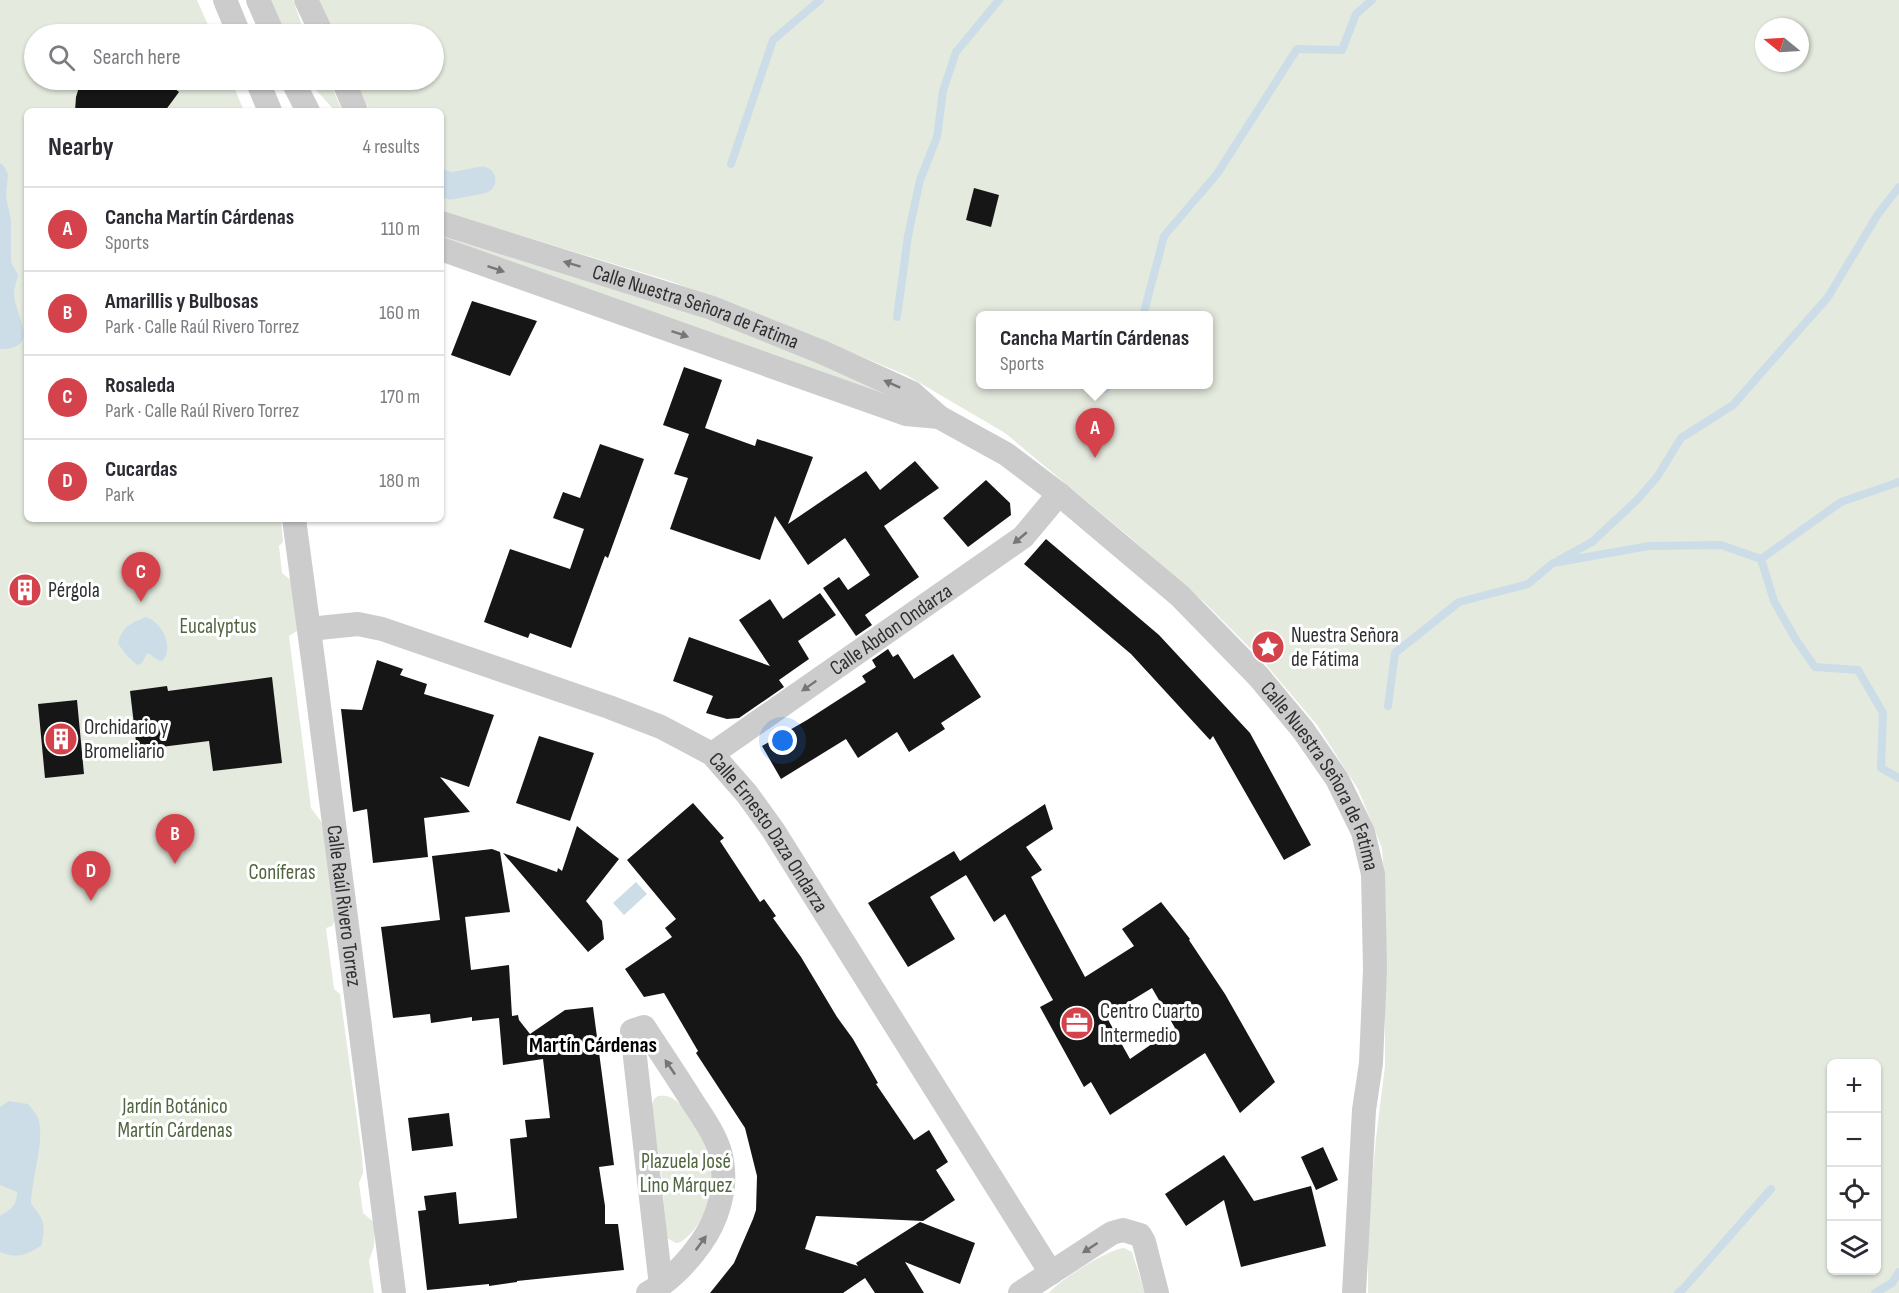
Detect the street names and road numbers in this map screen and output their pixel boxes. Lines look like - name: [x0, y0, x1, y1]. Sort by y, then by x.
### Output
- street label: Calle Nuestra Señora de Fatima: [589, 259, 802, 355]
- street label: Calle Abdon Ondarza: [825, 578, 957, 681]
- street label: Calle Nuestra Señora de Fatima: [1255, 677, 1384, 873]
- street label: Calle Ernesto Daza Ondarza: [703, 747, 833, 917]
- street label: Calle Raúl Rivero Torrez: [321, 824, 367, 988]

